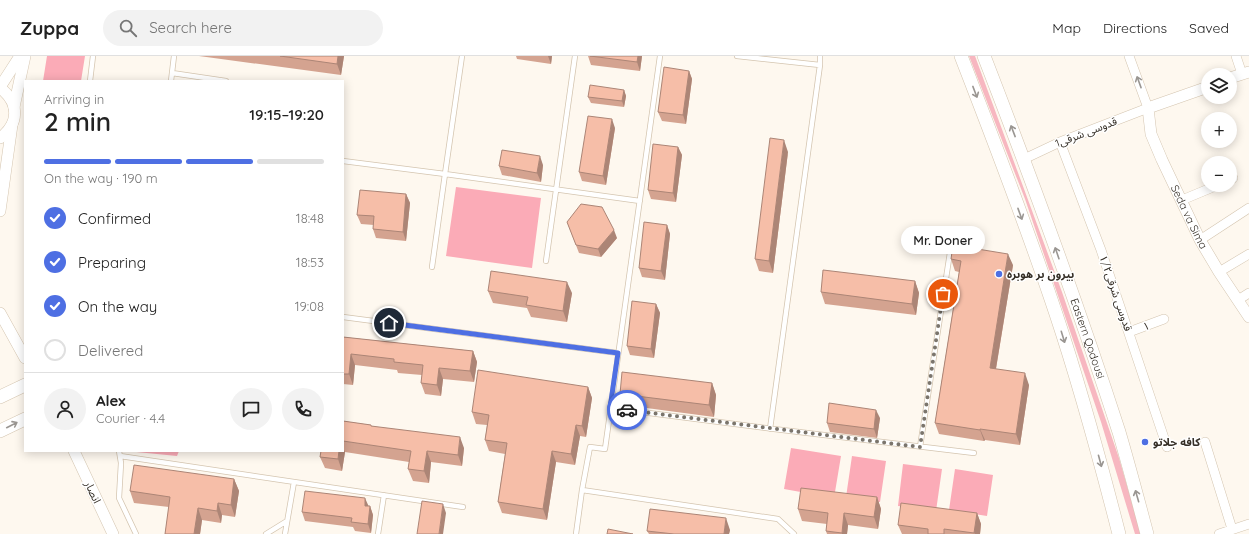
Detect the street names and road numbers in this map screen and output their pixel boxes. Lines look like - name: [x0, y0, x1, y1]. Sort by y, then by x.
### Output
- street label: 1قدوسی شرقی: [1053, 114, 1119, 150]
- street label: Seda va Sima: [1168, 183, 1211, 252]
- street label: قدوسی شرقی۱/۲: [1096, 253, 1136, 333]
- street label: Eastern Qodousi: [1067, 296, 1108, 381]
- street label: ۱: [1141, 318, 1151, 334]
- street label: انصار: [81, 478, 104, 506]

